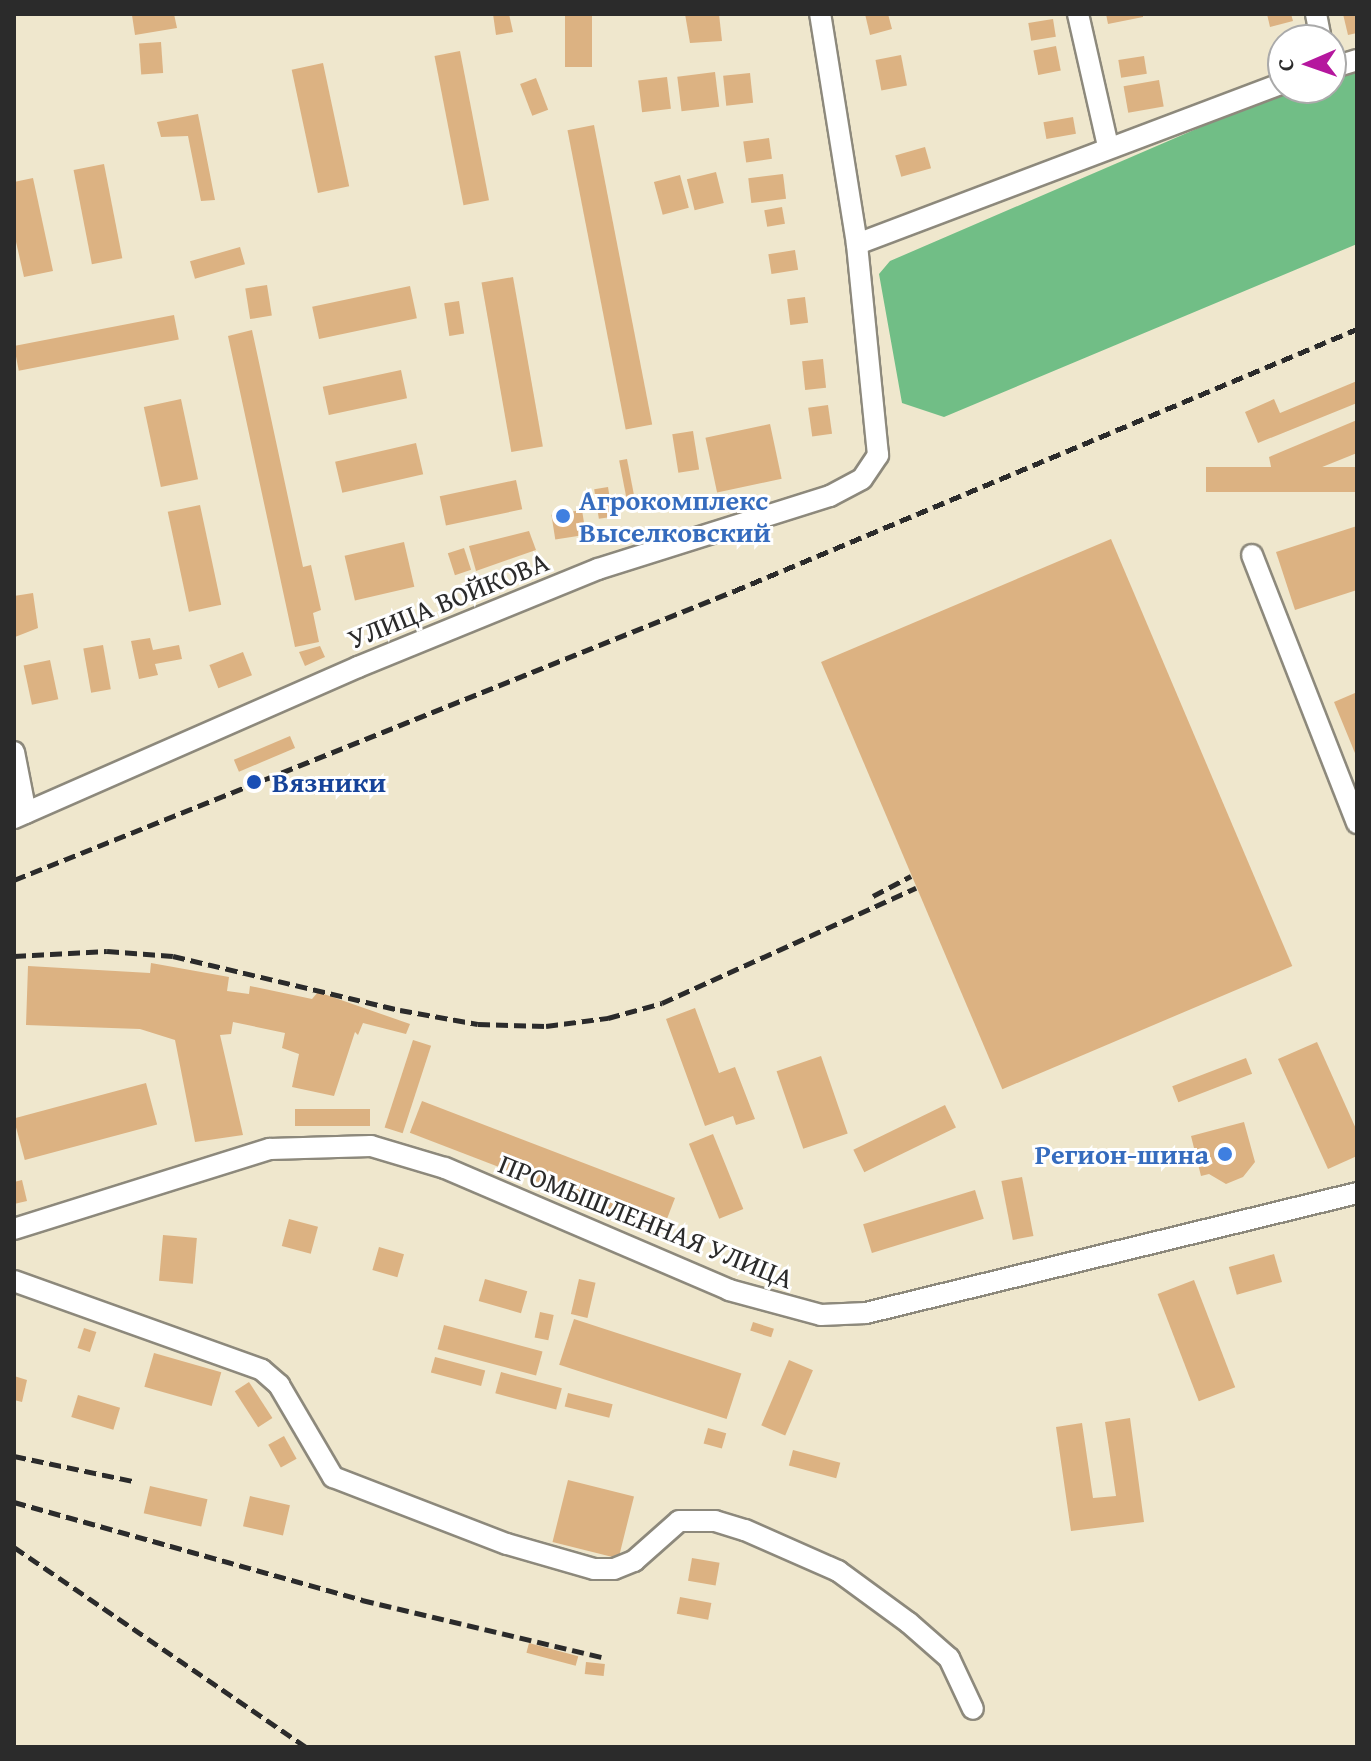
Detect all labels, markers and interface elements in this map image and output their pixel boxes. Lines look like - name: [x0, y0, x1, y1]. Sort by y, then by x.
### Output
- north arrow: [1267, 24, 1347, 104]
- text: С: [1269, 58, 1301, 72]
- place label: Агрокомплекс Выселковский: [579, 483, 771, 549]
- marker: Агрокомплекс Выселковский: [554, 507, 572, 525]
- street label: УЛИЦА ВОЙКОВА: [343, 544, 553, 656]
- place label: Вязники: [272, 765, 386, 799]
- marker: Вязники: [243, 771, 265, 793]
- place label: Регион-шина: [1035, 1137, 1209, 1171]
- marker: Регион-шина: [1216, 1145, 1234, 1163]
- street label: ПРОМЫШЛЕННАЯ УЛИЦА: [494, 1146, 798, 1296]

